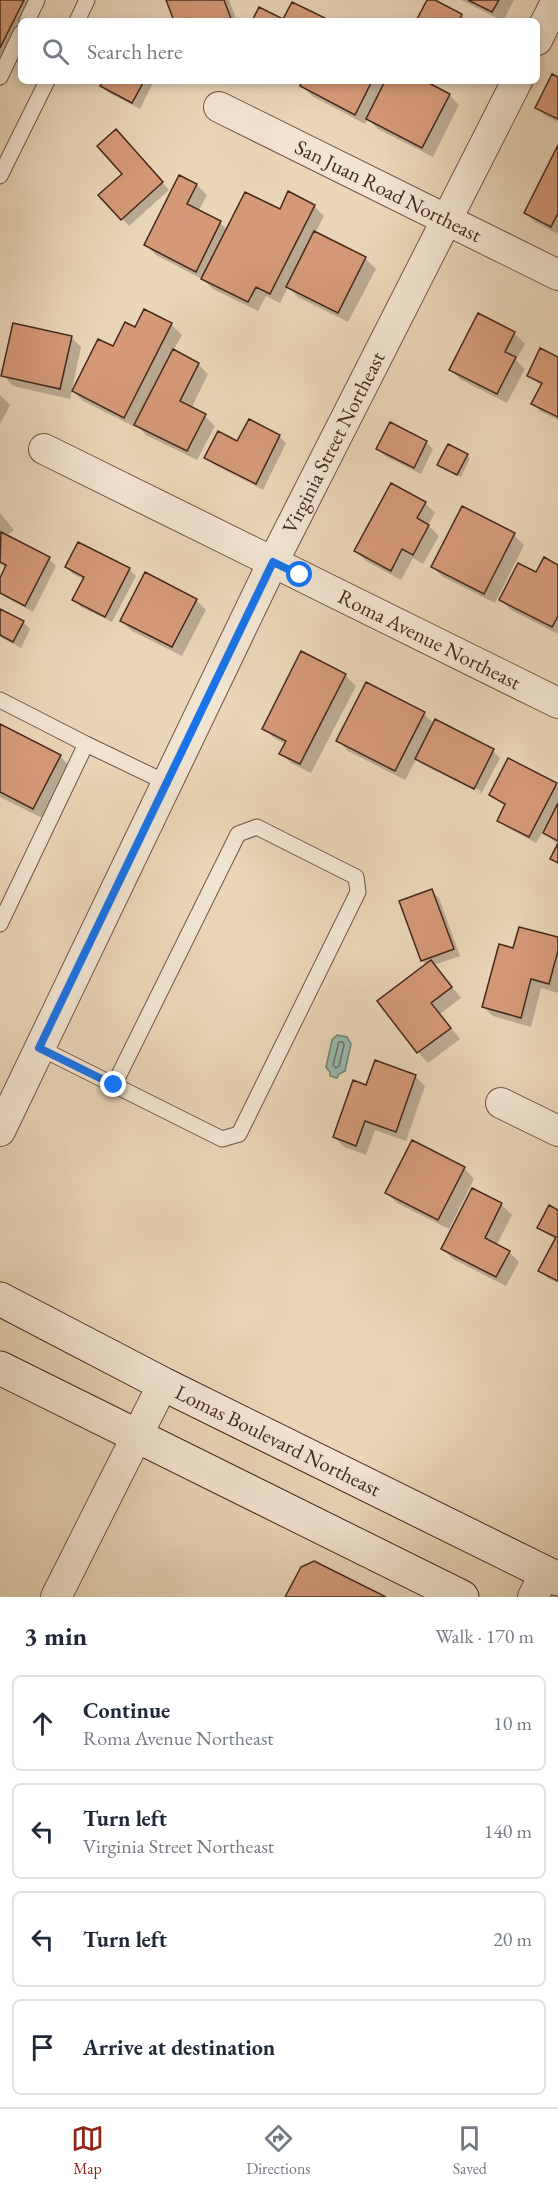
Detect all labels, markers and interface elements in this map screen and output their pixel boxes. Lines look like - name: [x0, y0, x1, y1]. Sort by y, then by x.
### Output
- search box: [18, 18, 540, 84]
- icon: search: [39, 35, 72, 68]
- text: Search here: [87, 37, 182, 66]
- street label: San Juan Road Northeast: [291, 133, 487, 248]
- street label: Virginia Street Northeast: [276, 346, 391, 538]
- route start: [286, 561, 312, 587]
- street label: Roma Avenue Northeast: [334, 583, 526, 696]
- route end: [100, 1071, 126, 1097]
- street label: Lomas Boulevard Northeast: [171, 1378, 386, 1503]
- text: 3 min: [24, 1619, 87, 1653]
- text: Walk · 170 m: [435, 1623, 534, 1649]
- text: Continue: [83, 1696, 170, 1725]
- icon: ahead: [26, 1707, 59, 1740]
- text: 10 m: [493, 1710, 532, 1736]
- text: Roma Avenue Northeast: [83, 1725, 274, 1751]
- text: Turn left: [83, 1804, 167, 1833]
- icon: left: [26, 1815, 59, 1848]
- text: 140 m: [484, 1818, 532, 1844]
- text: Virginia Street Northeast: [83, 1833, 274, 1859]
- icon: left: [26, 1923, 59, 1956]
- text: Turn left: [83, 1925, 167, 1954]
- text: 20 m: [493, 1926, 532, 1952]
- icon: arrive: [26, 2031, 59, 2064]
- text: Arrive at destination: [83, 2033, 275, 2062]
- tab: Map: [71, 2122, 104, 2179]
- tab: Directions: [246, 2122, 311, 2179]
- tab: Saved: [453, 2122, 487, 2179]

